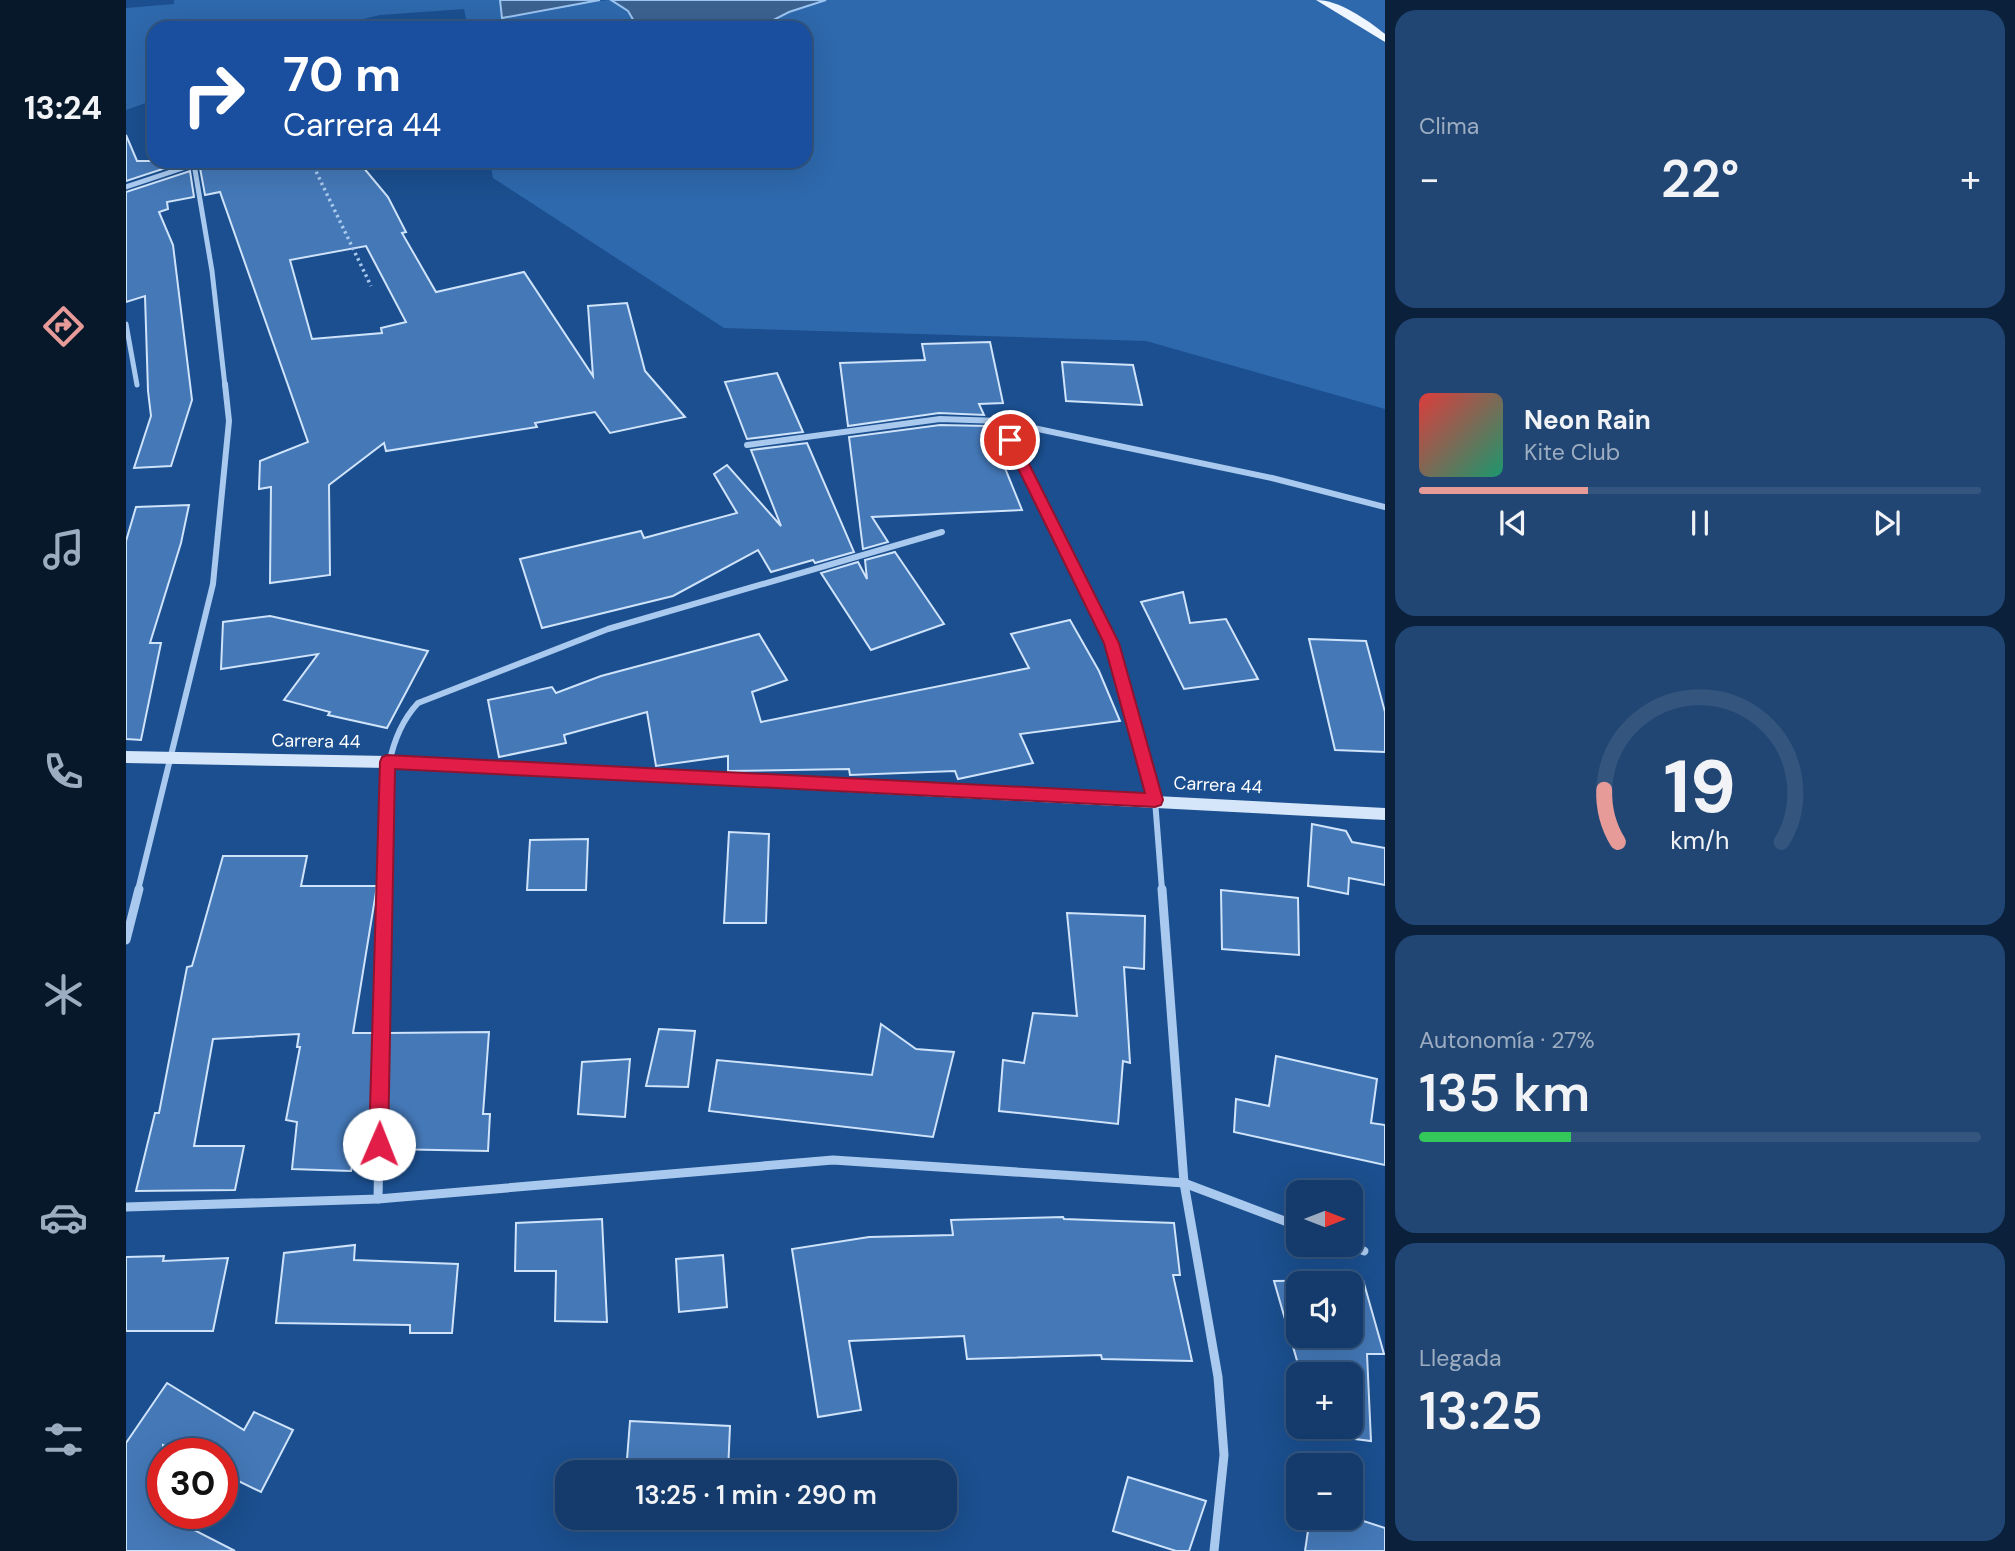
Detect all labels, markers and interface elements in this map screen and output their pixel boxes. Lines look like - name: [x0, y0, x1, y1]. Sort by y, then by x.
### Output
- text: 70 m: [283, 42, 401, 106]
- icon: right: [168, 49, 259, 140]
- text: 13:24: [24, 87, 102, 129]
- text: Carrera 44: [283, 104, 441, 146]
- text: Clima: [1419, 111, 1479, 141]
- text: 22°: [1661, 145, 1739, 213]
- text: −: [1419, 154, 1440, 204]
- text: +: [1960, 154, 1981, 204]
- icon: directions: [39, 302, 88, 351]
- text: Neon Rain: [1524, 403, 1651, 437]
- pin: [980, 410, 1040, 470]
- icon: arrive: [991, 421, 1029, 459]
- text: Kite Club: [1524, 437, 1620, 467]
- icon: previous: [1494, 504, 1532, 542]
- icon: pause: [1681, 504, 1719, 542]
- icon: next: [1868, 504, 1906, 542]
- icon: music: [39, 525, 88, 574]
- street label: Carrera 44: [271, 728, 361, 754]
- text: 19: [1664, 740, 1736, 835]
- icon: phone: [39, 747, 88, 796]
- street label: Carrera 44: [1173, 771, 1263, 799]
- text: km/h: [1670, 823, 1730, 856]
- icon: climate: [39, 970, 88, 1019]
- text: Autonomía · 27%: [1419, 1025, 1595, 1055]
- text: 135 km: [1419, 1059, 1590, 1127]
- position arrow: [342, 1107, 416, 1181]
- north arrow: [1286, 1180, 1363, 1256]
- map controls: [1286, 1180, 1363, 1530]
- icon: car: [39, 1193, 88, 1242]
- button: sound: [1286, 1271, 1363, 1348]
- text: Llegada: [1419, 1343, 1502, 1373]
- button: +: [1286, 1362, 1363, 1439]
- text: 13:25: [1419, 1377, 1543, 1445]
- icon: filters: [39, 1415, 88, 1464]
- speed limit sign: 30: [147, 1438, 238, 1529]
- button: −: [1286, 1453, 1363, 1530]
- text: 13:25 · 1 min · 290 m: [635, 1478, 877, 1512]

